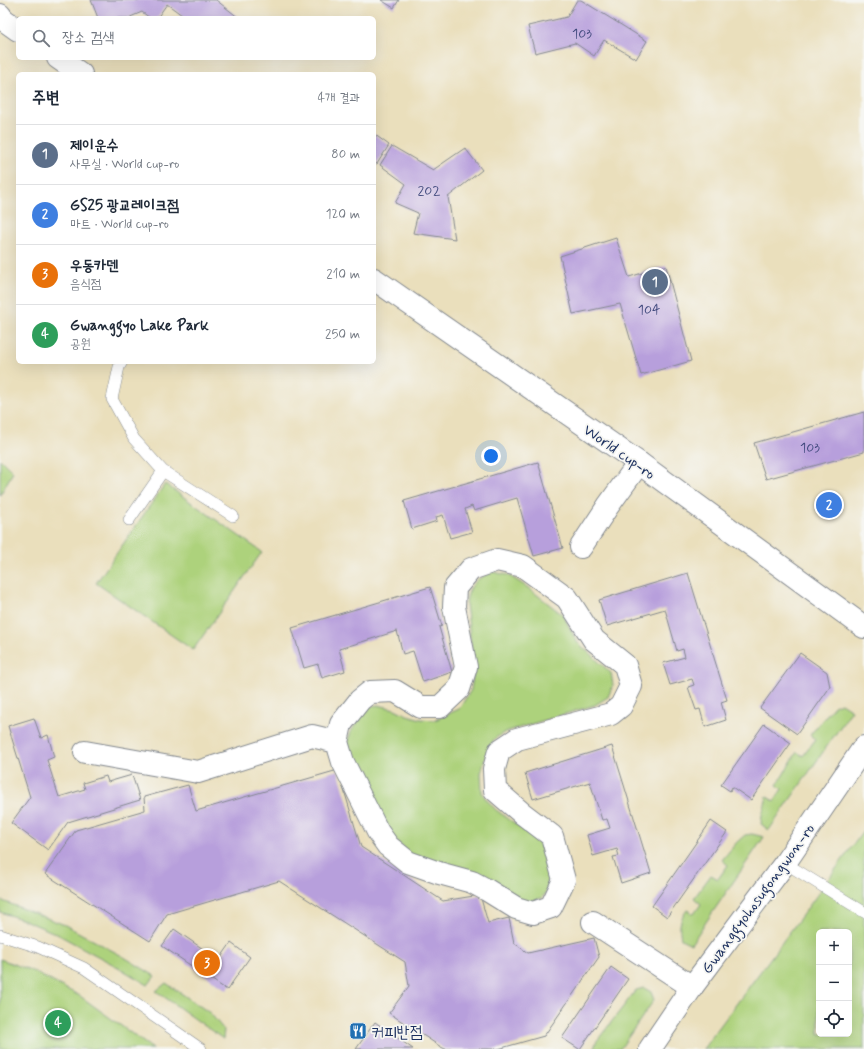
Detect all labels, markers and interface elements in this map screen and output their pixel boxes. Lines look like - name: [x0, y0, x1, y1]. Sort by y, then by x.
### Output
- search box: [16, 16, 376, 60]
- house number: 103: [572, 25, 592, 43]
- icon: search: [30, 27, 52, 49]
- text: 장소 검색: [62, 28, 114, 48]
- text: 주변: [32, 87, 59, 109]
- text: 4개 결과: [318, 90, 360, 107]
- text: 제이운수: [70, 136, 118, 156]
- text: 1: [42, 146, 48, 163]
- text: 80 m: [331, 146, 360, 163]
- text: 사무실 · World cup-ro: [70, 156, 179, 173]
- house number: 202: [417, 182, 441, 200]
- text: GS25 광교레이크점: [70, 196, 179, 216]
- text: 2: [42, 206, 48, 223]
- text: 120 m: [326, 206, 360, 223]
- text: 마트 · World cup-ro: [70, 216, 169, 233]
- text: 우동카덴: [70, 256, 118, 276]
- text: 3: [42, 266, 48, 283]
- text: 210 m: [326, 266, 360, 283]
- pin: 1: [642, 267, 668, 297]
- text: 음식점: [70, 276, 101, 293]
- house number: 104: [638, 301, 660, 319]
- text: Gwanggyo Lake Park: [70, 316, 209, 336]
- text: 4: [41, 326, 49, 343]
- text: 250 m: [325, 326, 360, 343]
- text: 공원: [70, 336, 91, 353]
- street label: World cup-ro: [579, 420, 660, 485]
- house number: 103: [800, 439, 820, 457]
- your location: [481, 446, 501, 466]
- pin: 2: [816, 490, 842, 520]
- street label: Gwanggyohosugongwon-ro: [696, 819, 821, 979]
- map controls: [816, 929, 852, 1037]
- button: +: [816, 929, 852, 965]
- pin: 3: [194, 948, 220, 978]
- button: −: [816, 965, 852, 1001]
- button: locate: [816, 1001, 852, 1037]
- pin: 4: [45, 1008, 71, 1038]
- restaurant icon: 커피반점: [348, 1021, 368, 1041]
- place label: 커피반점: [371, 1022, 423, 1043]

